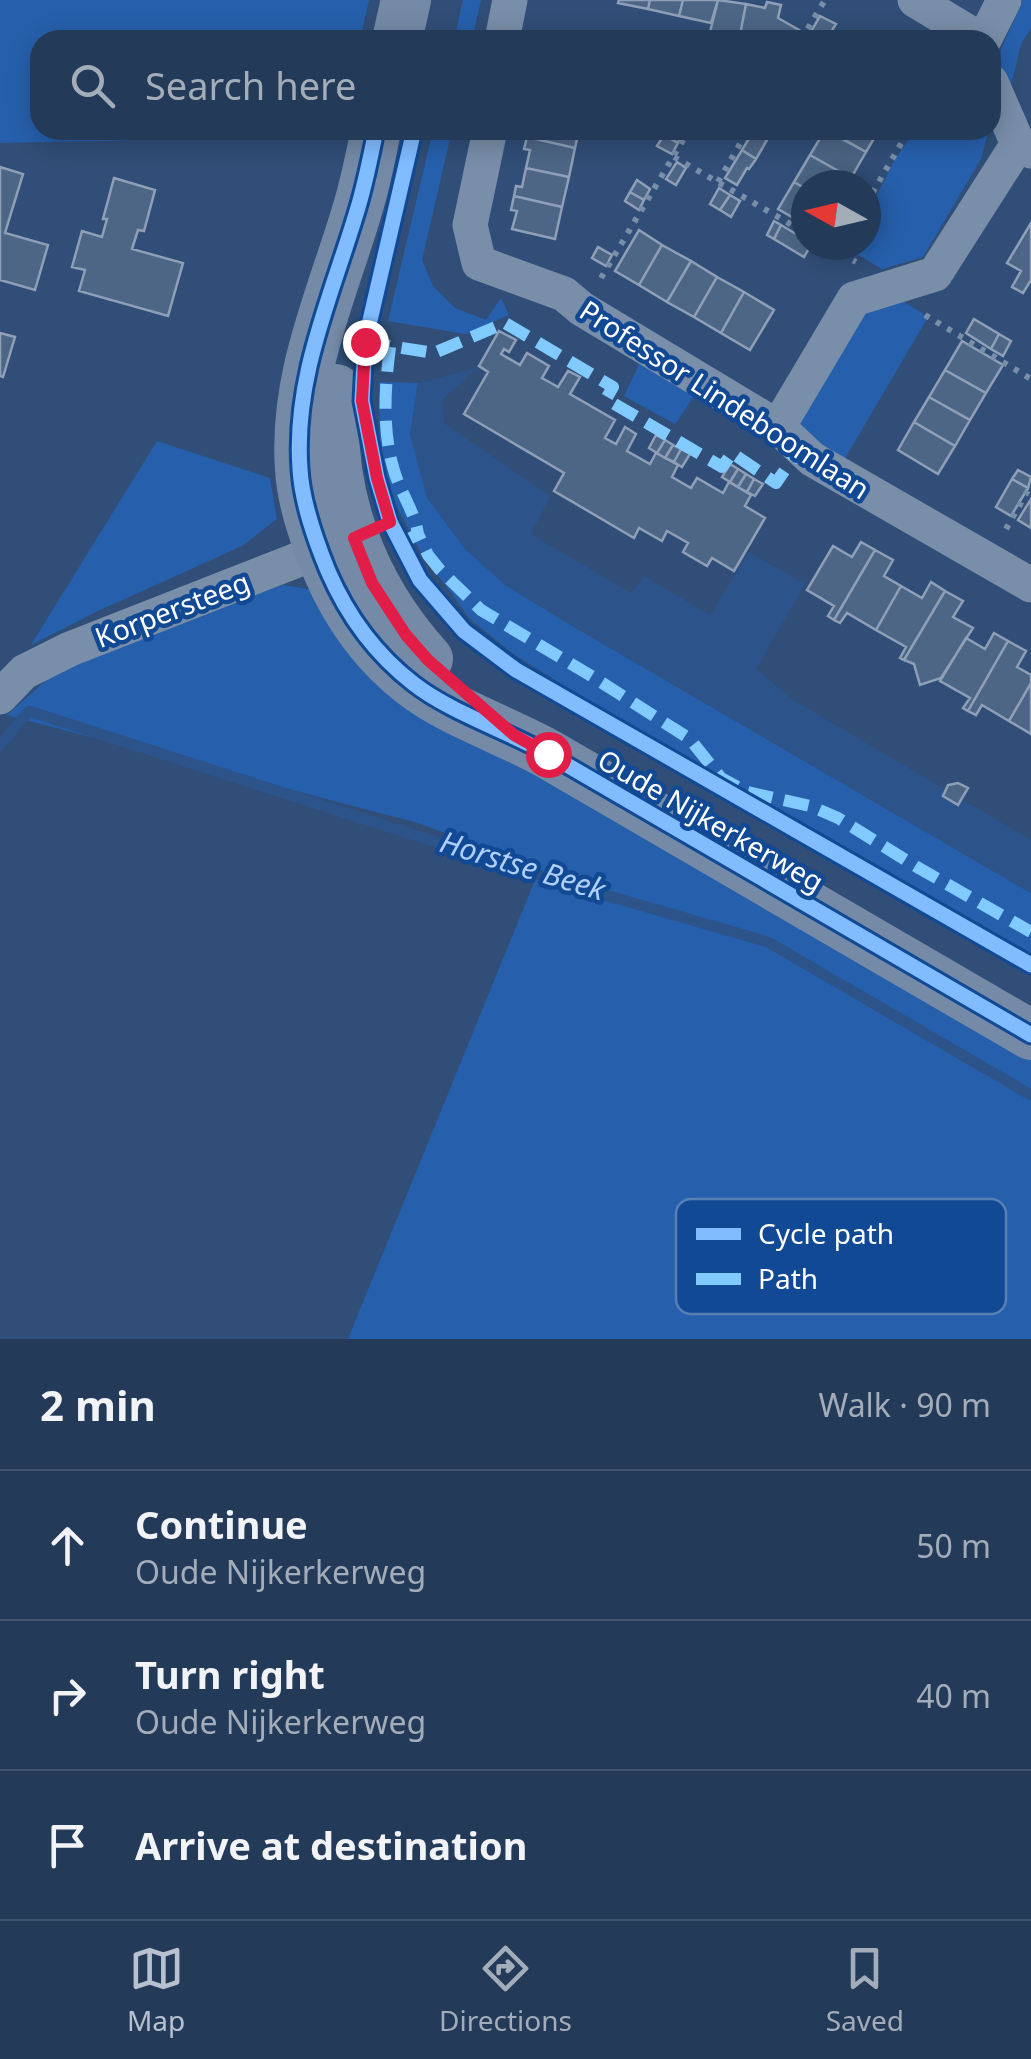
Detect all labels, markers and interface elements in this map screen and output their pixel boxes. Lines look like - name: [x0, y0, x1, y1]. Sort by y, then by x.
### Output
- search box: [30, 30, 1001, 140]
- icon: search: [65, 58, 120, 113]
- text: Search here: [145, 59, 356, 111]
- north arrow: [791, 170, 881, 260]
- street label: Professor Lindeboomlaan: [573, 291, 877, 507]
- route end: [343, 320, 389, 366]
- street label: Korpersteeg: [89, 562, 255, 656]
- route start: [526, 732, 572, 778]
- street label: Oude Nijkerkerweg: [591, 740, 831, 900]
- water label: Horstse Beek: [435, 820, 612, 910]
- legend: [676, 1199, 1006, 1314]
- text: Cycle path: [758, 1214, 894, 1252]
- text: Path: [758, 1259, 818, 1297]
- text: 2 min: [40, 1376, 156, 1433]
- text: Walk · 90 m: [819, 1383, 991, 1426]
- text: Continue: [135, 1498, 308, 1550]
- icon: ahead: [40, 1518, 95, 1573]
- text: 50 m: [916, 1524, 991, 1567]
- text: Oude Nijkerkerweg: [135, 1550, 426, 1593]
- text: Turn right: [135, 1648, 325, 1700]
- icon: right: [40, 1668, 95, 1723]
- text: 40 m: [916, 1674, 991, 1717]
- text: Oude Nijkerkerweg: [135, 1700, 426, 1743]
- icon: arrive: [40, 1818, 95, 1873]
- text: Arrive at destination: [135, 1819, 527, 1871]
- tab: Map: [127, 1941, 185, 2039]
- tab: Directions: [439, 1941, 572, 2039]
- tab: Saved: [826, 1941, 904, 2039]

